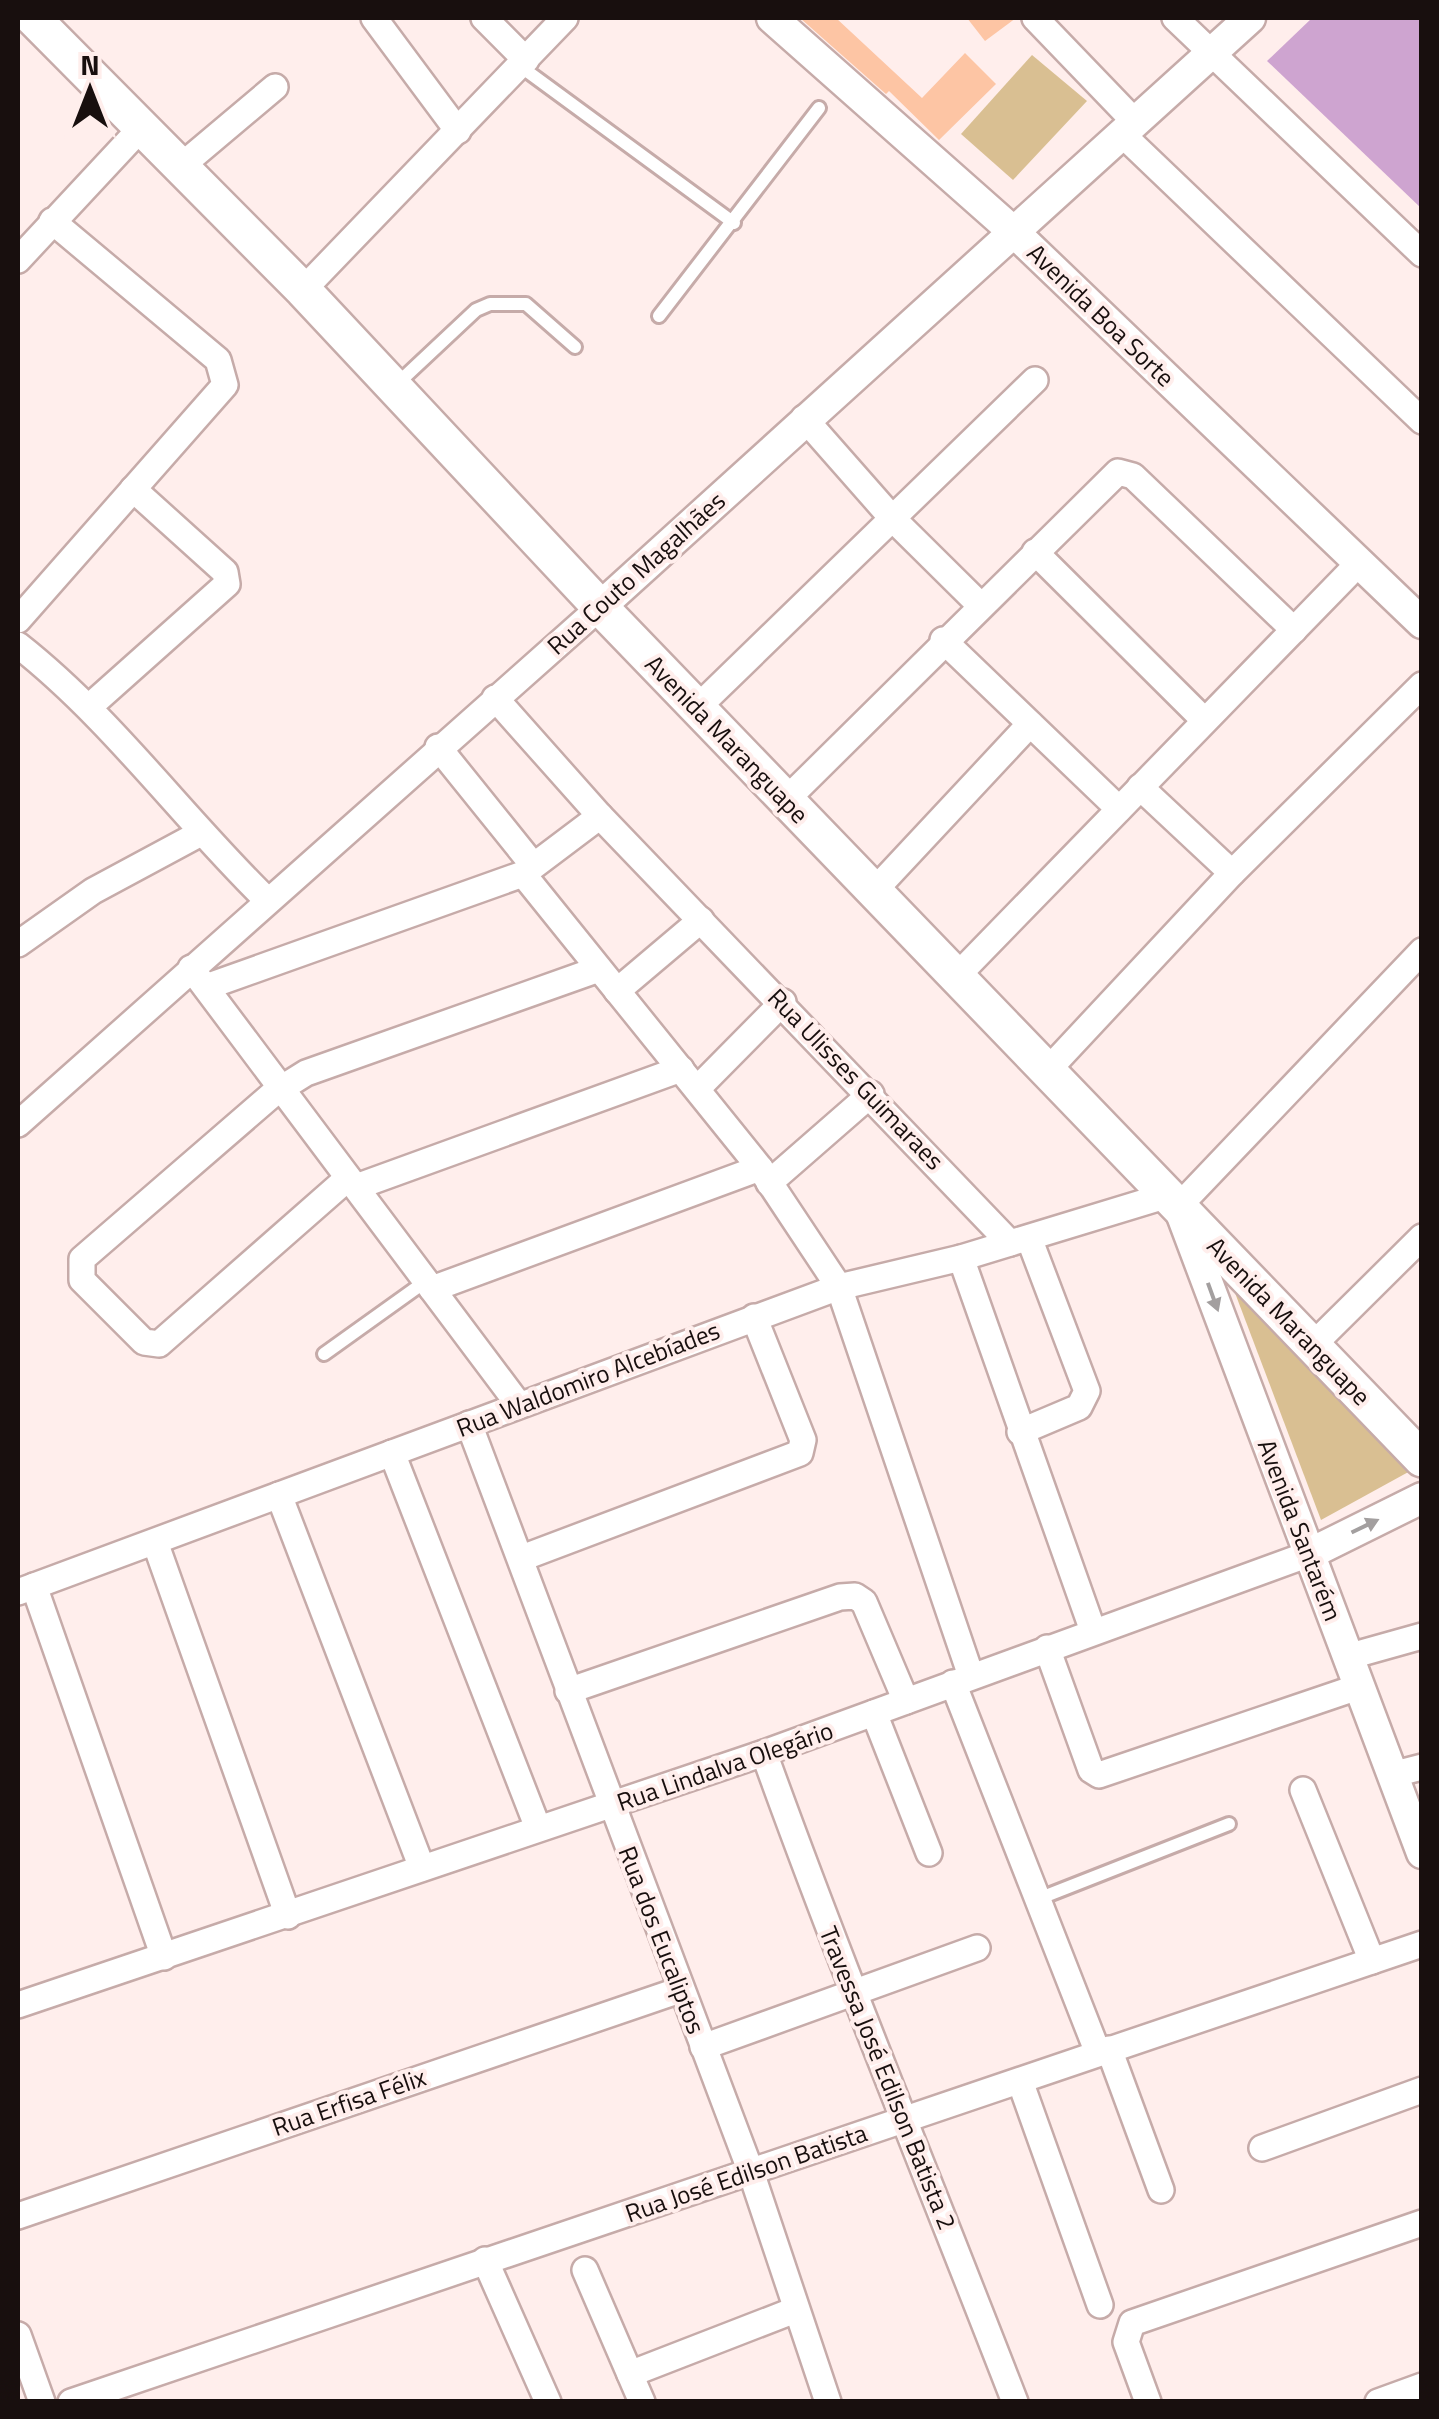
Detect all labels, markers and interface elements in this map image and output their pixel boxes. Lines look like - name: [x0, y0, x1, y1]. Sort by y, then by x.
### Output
- north arrow: [40, 40, 140, 140]
- text: N: [80, 43, 100, 86]
- street label: Avenida Boa Sorte: [1019, 234, 1183, 396]
- street label: Rua Couto Magalhães: [538, 482, 734, 664]
- street label: Avenida Maranguape: [636, 646, 818, 832]
- street label: Rua Ulisses Guimaraes: [759, 979, 953, 1179]
- street label: Avenida Maranguape: [1198, 1228, 1380, 1414]
- one-way arrow: [1206, 1282, 1221, 1312]
- street label: Rua Waldomiro Alcebíades: [451, 1311, 725, 1447]
- street label: Avenida Santarém: [1248, 1434, 1352, 1626]
- one-way arrow: [1351, 1518, 1380, 1535]
- street label: Rua Lindalva Olegário: [612, 1711, 838, 1821]
- street label: Rua dos Eucaliptos: [609, 1841, 715, 2039]
- street label: Travessa José Edilson Batista 2: [810, 1921, 966, 2235]
- street label: Rua Erfisa Félix: [267, 2058, 431, 2146]
- street label: Rua José Edilson Batista: [620, 2114, 873, 2232]

